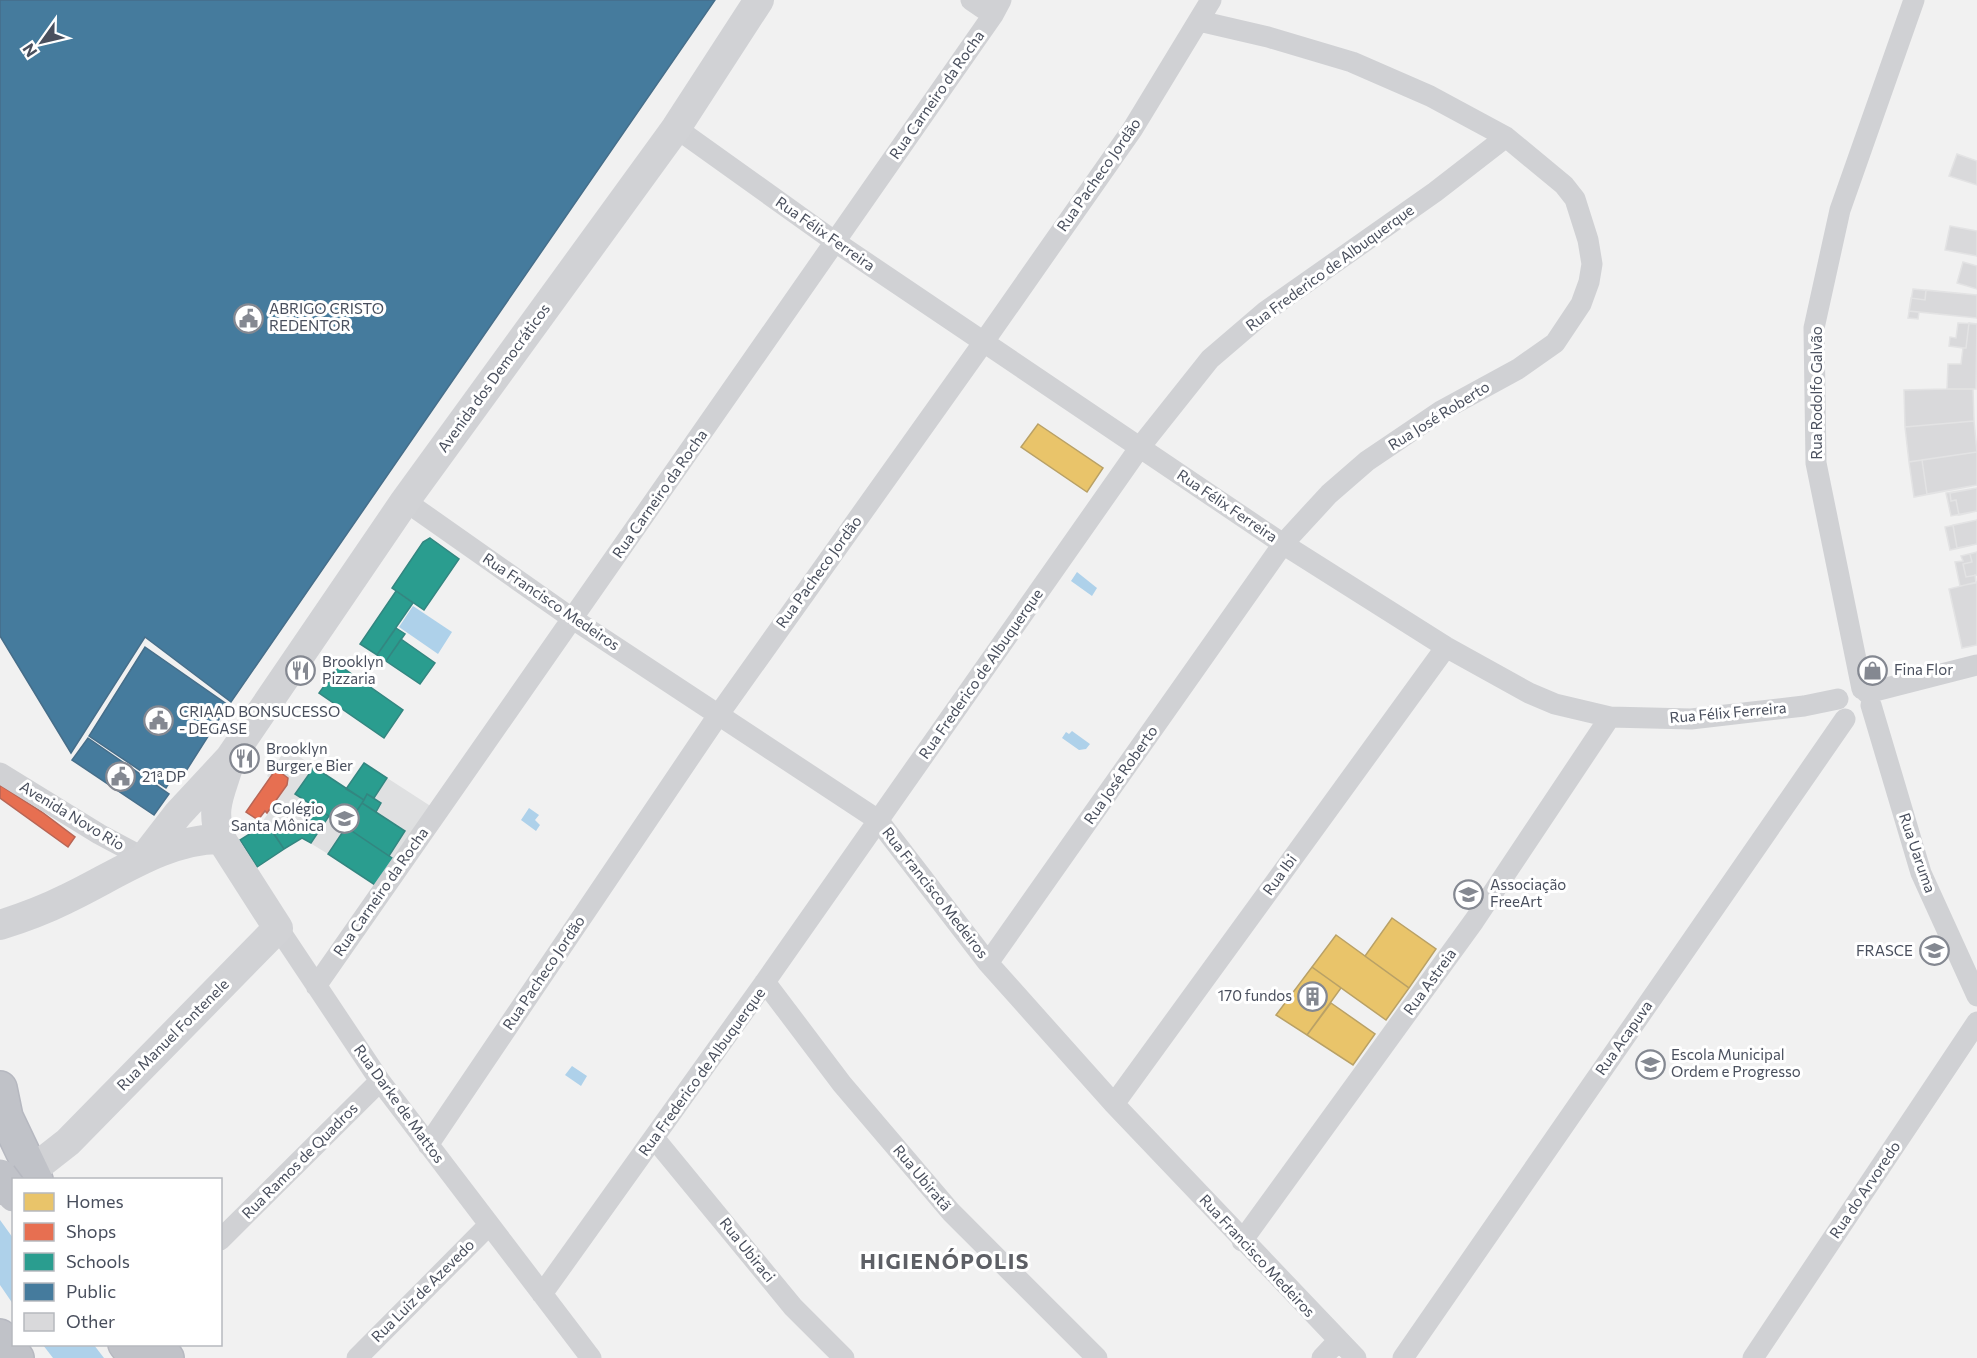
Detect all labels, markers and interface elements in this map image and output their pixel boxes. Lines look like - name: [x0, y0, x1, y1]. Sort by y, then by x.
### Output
- north arrow: [12, 12, 72, 72]
- street label: Rua Carneiro da Rocha: [885, 27, 987, 162]
- text: N: [18, 40, 40, 61]
- street label: Rua Pacheco Jordão: [1052, 114, 1144, 234]
- street label: Rua Félix Ferreira: [772, 192, 879, 274]
- street label: Rua Frederico de Albuquerque: [1242, 200, 1417, 334]
- place label: ABRIGO CRISTO REDENTOR: [269, 299, 384, 334]
- street label: Avenida dos Democráticos: [433, 299, 553, 455]
- public building icon: ABRIGO CRISTO REDENTOR: [232, 302, 264, 334]
- street label: Rua Rodolfo Galvão: [1807, 326, 1825, 460]
- street label: Rua José Roberto: [1384, 377, 1493, 454]
- street label: Rua Carneiro da Rocha: [608, 426, 710, 561]
- street label: Rua Félix Ferreira: [1174, 465, 1281, 545]
- street label: Rua Pacheco Jordão: [772, 512, 865, 631]
- street label: Rua Francisco Medeiros: [480, 549, 624, 654]
- street label: Rua Frederico de Albuquerque: [914, 585, 1046, 762]
- place label: Brooklyn Pizzaria: [322, 652, 384, 687]
- shop icon: Fina Flor: [1857, 654, 1889, 686]
- restaurant icon: Brooklyn Pizzaria: [285, 655, 317, 687]
- place label: Fina Flor: [1894, 660, 1953, 678]
- street label: Rua Félix Ferreira: [1669, 698, 1787, 726]
- place label: CRIAAD BONSUCESSO - DEGASE: [179, 702, 340, 737]
- public building icon: CRIAAD BONSUCESSO - DEGASE: [142, 705, 174, 737]
- street label: Rua José Roberto: [1079, 722, 1161, 827]
- place label: Brooklyn Burger e Bier: [266, 739, 353, 774]
- restaurant icon: Brooklyn Burger e Bier: [229, 742, 261, 774]
- public building icon: 21ª DP: [105, 761, 137, 793]
- place label: 21ª DP: [142, 767, 186, 785]
- street label: Avenida Novo Rio: [17, 777, 128, 854]
- place label: Colégio Santa Mônica: [231, 799, 324, 834]
- school or university icon: Colégio Santa Mônica: [329, 802, 361, 834]
- street label: Rua Uaruma: [1896, 810, 1940, 895]
- street label: Rua Francisco Medeiros: [879, 823, 993, 962]
- street label: Rua Carneiro da Rocha: [329, 824, 431, 959]
- street label: Rua Ibi: [1258, 851, 1300, 898]
- place label: Associação FreeArt: [1490, 875, 1566, 910]
- school or university icon: Associação FreeArt: [1453, 878, 1485, 910]
- street label: Rua Pacheco Jordão: [498, 912, 588, 1033]
- school or university icon: FRASCE: [1918, 935, 1950, 967]
- place label: FRASCE: [1856, 941, 1913, 959]
- street label: Rua Astreia: [1399, 945, 1459, 1018]
- street label: Rua Manuel Fontenele: [113, 975, 232, 1094]
- building icon: 170 fundos: [1297, 980, 1329, 1012]
- street label: Rua Frederico de Albuquerque: [634, 984, 768, 1159]
- place label: 170 fundos: [1218, 986, 1292, 1004]
- street label: Rua Acapuva: [1591, 997, 1655, 1078]
- street label: Rua Darke de Mattos: [351, 1041, 449, 1166]
- place label: Escola Municipal Ordem e Progresso: [1671, 1045, 1801, 1080]
- school or university icon: Escola Municipal Ordem e Progresso: [1634, 1048, 1666, 1080]
- street label: Rua Ramos de Quadros: [238, 1098, 361, 1222]
- street label: Rua do Arvoredo: [1825, 1137, 1903, 1242]
- street label: Rua Ubiratã: [890, 1141, 955, 1214]
- legend: [12, 1178, 222, 1346]
- text: Homes: [66, 1190, 124, 1212]
- street label: Rua Francisco Medeiros: [1196, 1190, 1319, 1320]
- street label: Rua Ubiraci: [716, 1214, 779, 1285]
- text: Shops: [66, 1220, 116, 1242]
- street label: Rua Luiz de Azevedo: [367, 1235, 478, 1345]
- district label: HIGIENÓPOLIS: [860, 1248, 1030, 1273]
- text: Schools: [66, 1250, 130, 1272]
- text: Public: [66, 1280, 116, 1302]
- text: Other: [66, 1310, 115, 1332]

